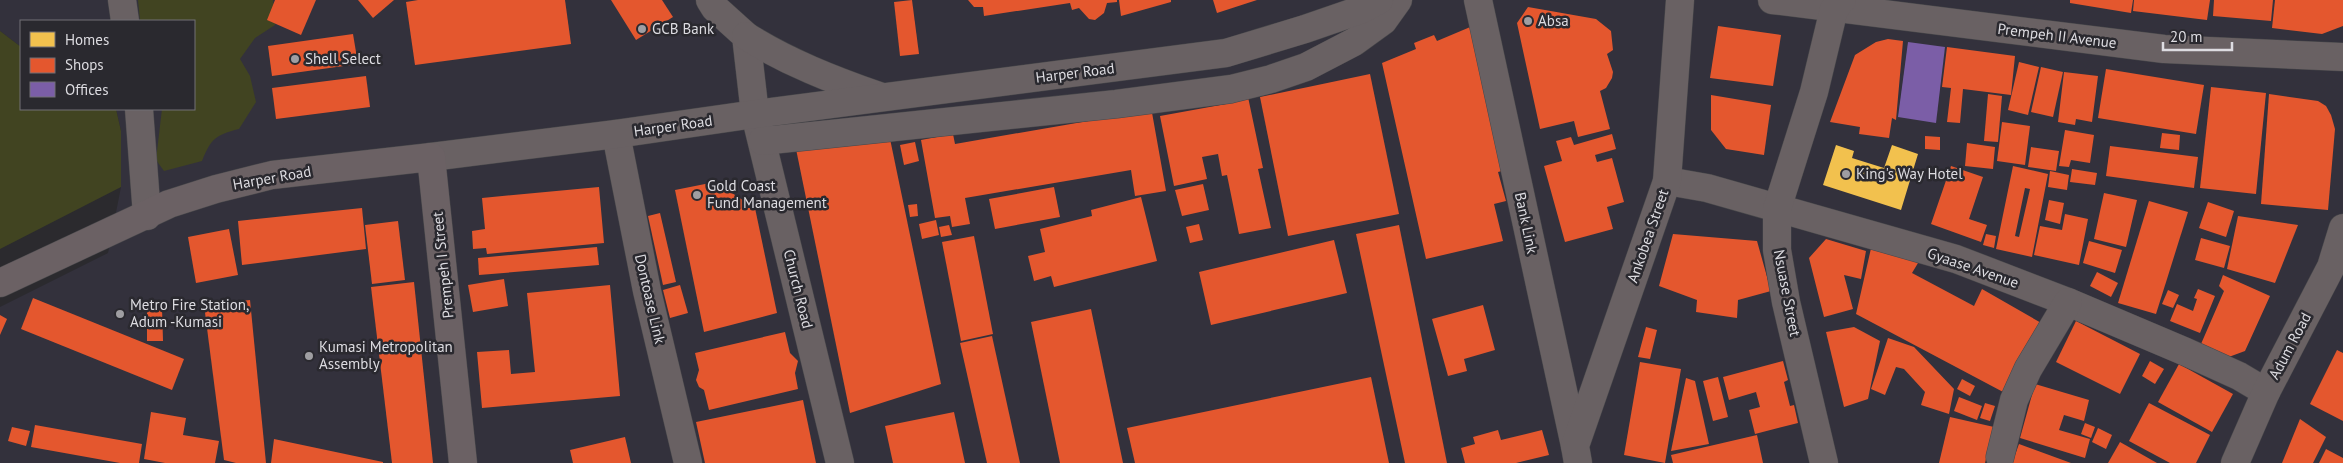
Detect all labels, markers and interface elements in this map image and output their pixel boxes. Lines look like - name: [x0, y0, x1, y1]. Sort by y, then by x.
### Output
- place label: Absa: [1538, 11, 1569, 30]
- marker: Absa: [1522, 15, 1534, 27]
- place label: GCB Bank: [652, 19, 715, 38]
- street label: Prempeh II Avenue: [1996, 19, 2118, 52]
- legend: [20, 20, 195, 110]
- scale bar: [2163, 20, 2232, 52]
- marker: GCB Bank: [636, 23, 648, 35]
- text: 20 m: [2170, 27, 2203, 46]
- text: Homes: [65, 30, 109, 49]
- place label: Shell Select: [305, 49, 381, 68]
- marker: Shell Select: [289, 53, 301, 65]
- text: Shops: [65, 55, 104, 74]
- street label: Harper Road: [1034, 58, 1115, 87]
- text: Offices: [65, 80, 109, 99]
- street label: Harper Road: [632, 111, 713, 140]
- street label: Harper Road: [231, 161, 313, 194]
- place label: King's Way Hotel: [1856, 164, 1963, 183]
- marker: King's Way Hotel: [1840, 168, 1852, 180]
- place label: Gold Coast Fund Management: [707, 176, 827, 212]
- street label: Ankobea Street: [1623, 187, 1672, 285]
- marker: Gold Coast Fund Management: [691, 189, 703, 201]
- street label: Bank Link: [1511, 190, 1542, 256]
- street label: Prempeh I Street: [427, 211, 458, 319]
- street label: Gyaase Avenue: [1925, 243, 2021, 292]
- street label: Church Road: [780, 247, 817, 330]
- street label: Nsuase Street: [1770, 248, 1805, 338]
- street label: Dontoase Link: [631, 252, 670, 346]
- place label: Metro Fire Station, Adum -Kumasi: [130, 295, 249, 331]
- marker: Metro Fire Station, Adum -Kumasi: [114, 308, 126, 320]
- street label: Adum Road: [2264, 309, 2315, 382]
- place label: Kumasi Metropolitan Assembly: [319, 337, 453, 373]
- marker: Kumasi Metropolitan Assembly: [303, 350, 315, 362]

